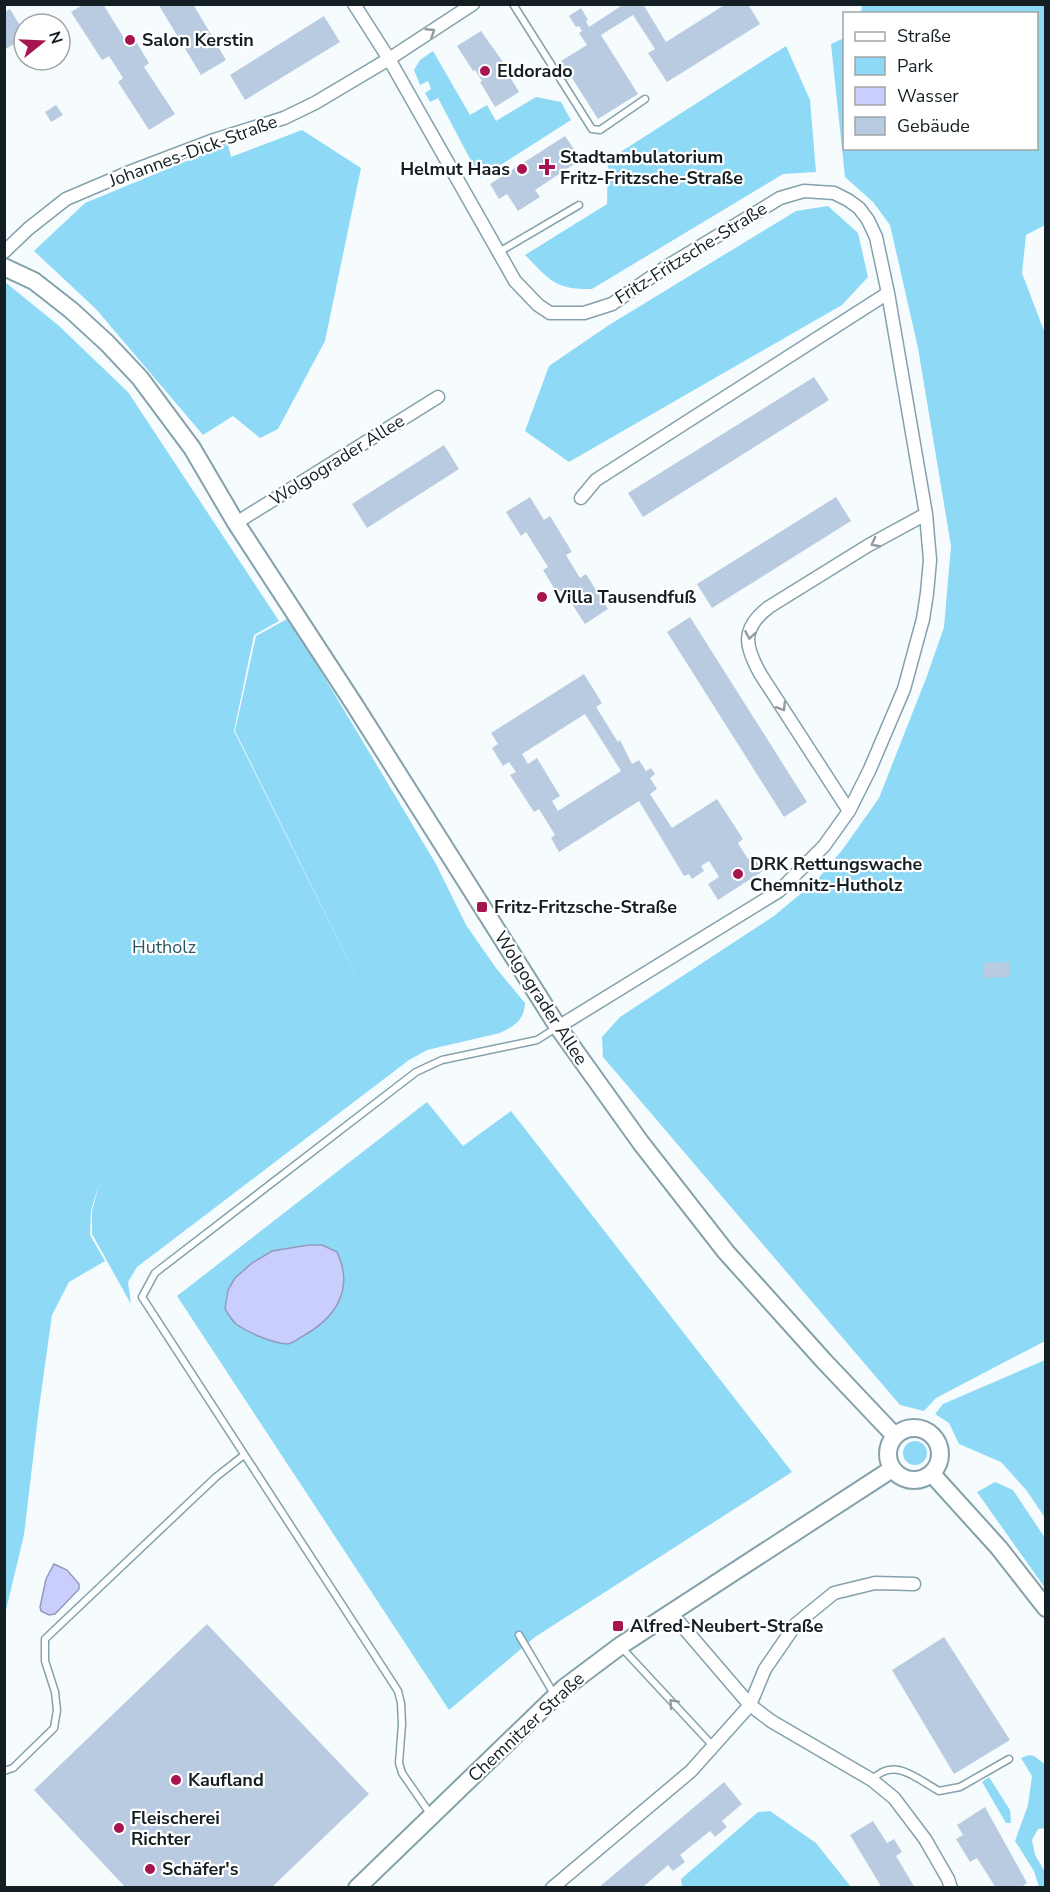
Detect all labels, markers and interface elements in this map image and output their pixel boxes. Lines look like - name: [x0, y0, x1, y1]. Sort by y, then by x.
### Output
- north arrow: [12, 12, 72, 72]
- legend: [843, 12, 1038, 150]
- text: Straße: [897, 24, 951, 48]
- place label: Salon Kerstin: [142, 28, 254, 52]
- one-way arrow: [424, 28, 435, 39]
- text: N: [43, 29, 68, 47]
- marker: Salon Kerstin: [123, 33, 137, 47]
- text: Park: [897, 54, 934, 78]
- place label: Eldorado: [497, 59, 573, 83]
- marker: Eldorado: [478, 64, 492, 78]
- text: Wasser: [897, 84, 959, 108]
- street label: Johannes-Dick-Straße: [105, 109, 280, 193]
- text: Gebäude: [897, 114, 970, 138]
- place label: Stadtambulatorium Fritz-Fritzsche-Straße: [560, 145, 743, 190]
- place label: Helmut Haas: [400, 157, 510, 181]
- marker: Stadtambulatorium Fritz-Fritzsche-Straße: [538, 158, 556, 176]
- marker: Helmut Haas: [515, 162, 529, 176]
- street label: Fritz-Fritzsche-Straße: [610, 196, 772, 310]
- street label: Wolgograder Allee: [265, 409, 409, 511]
- one-way arrow: [870, 535, 881, 547]
- place label: Villa Tausendfuß: [553, 585, 696, 609]
- marker: Villa Tausendfuß: [535, 590, 549, 604]
- one-way arrow: [745, 630, 757, 640]
- one-way arrow: [775, 701, 786, 712]
- place label: DRK Rettungswache Chemnitz-Hutholz: [750, 852, 923, 897]
- marker: DRK Rettungswache Chemnitz-Hutholz: [731, 867, 745, 881]
- place label: Fritz-Fritzsche-Straße: [494, 895, 677, 919]
- marker: Fritz-Fritzsche-Straße: [475, 900, 489, 914]
- street label: Wolgograder Allee: [489, 926, 593, 1070]
- park label: Hutholz: [132, 935, 196, 959]
- place label: Alfred-Neubert-Straße: [630, 1614, 824, 1638]
- marker: Alfred-Neubert-Straße: [611, 1619, 625, 1633]
- street label: Chemnitzer Straße: [463, 1667, 589, 1787]
- one-way arrow: [669, 1699, 680, 1710]
- place label: Kaufland: [188, 1768, 264, 1792]
- marker: Kaufland: [169, 1773, 183, 1787]
- place label: Fleischerei Richter: [131, 1806, 220, 1851]
- marker: Fleischerei Richter: [112, 1821, 126, 1835]
- place label: Schäfer's: [162, 1857, 239, 1881]
- marker: Schäfer's: [143, 1862, 157, 1876]

